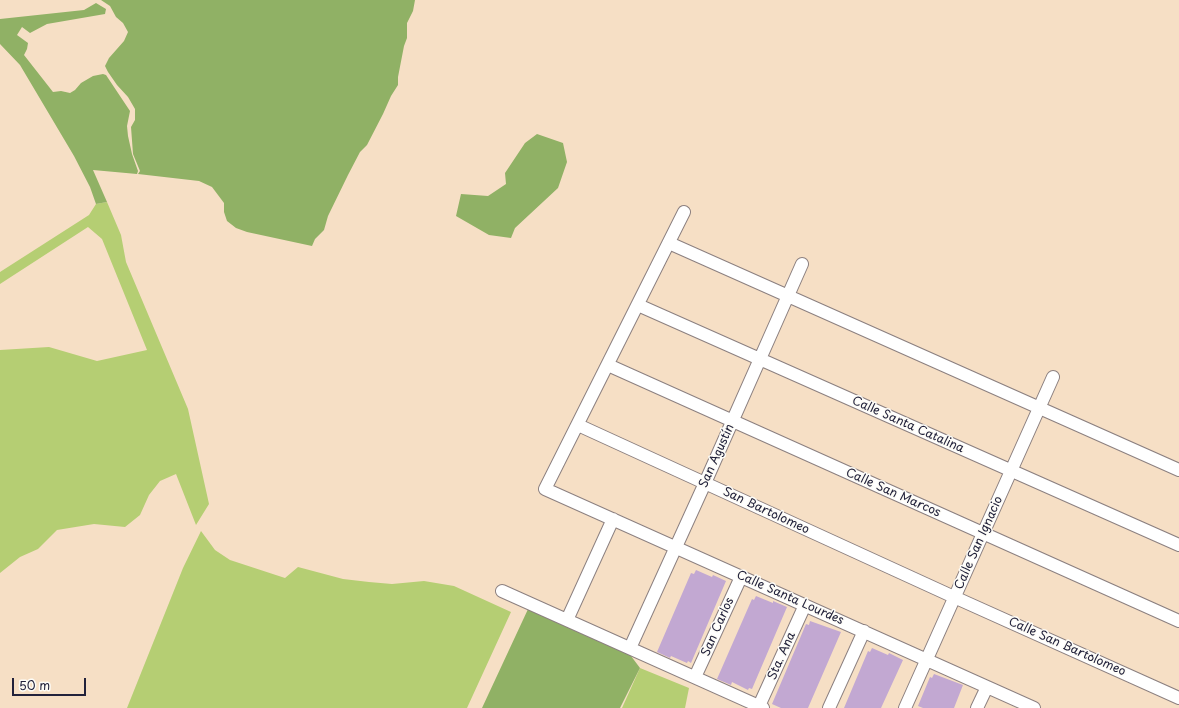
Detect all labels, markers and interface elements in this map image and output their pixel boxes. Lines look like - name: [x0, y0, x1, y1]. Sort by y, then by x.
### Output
- street label: Calle Santa Catalina: [850, 394, 966, 456]
- street label: San Agustín: [696, 422, 738, 490]
- street label: Calle San Marcos: [843, 466, 943, 520]
- street label: San Bartolomeo: [721, 485, 811, 537]
- street label: Calle San Ignacio: [952, 494, 1006, 592]
- street label: Calle Santa Lourdes: [734, 568, 846, 628]
- street label: San Carlos: [699, 595, 737, 659]
- street label: Calle San Bartolomeo: [1006, 615, 1128, 679]
- street label: Sta. Ana: [765, 630, 799, 682]
- scale bar: [14, 670, 88, 696]
- text: 50 m: [19, 676, 50, 694]

